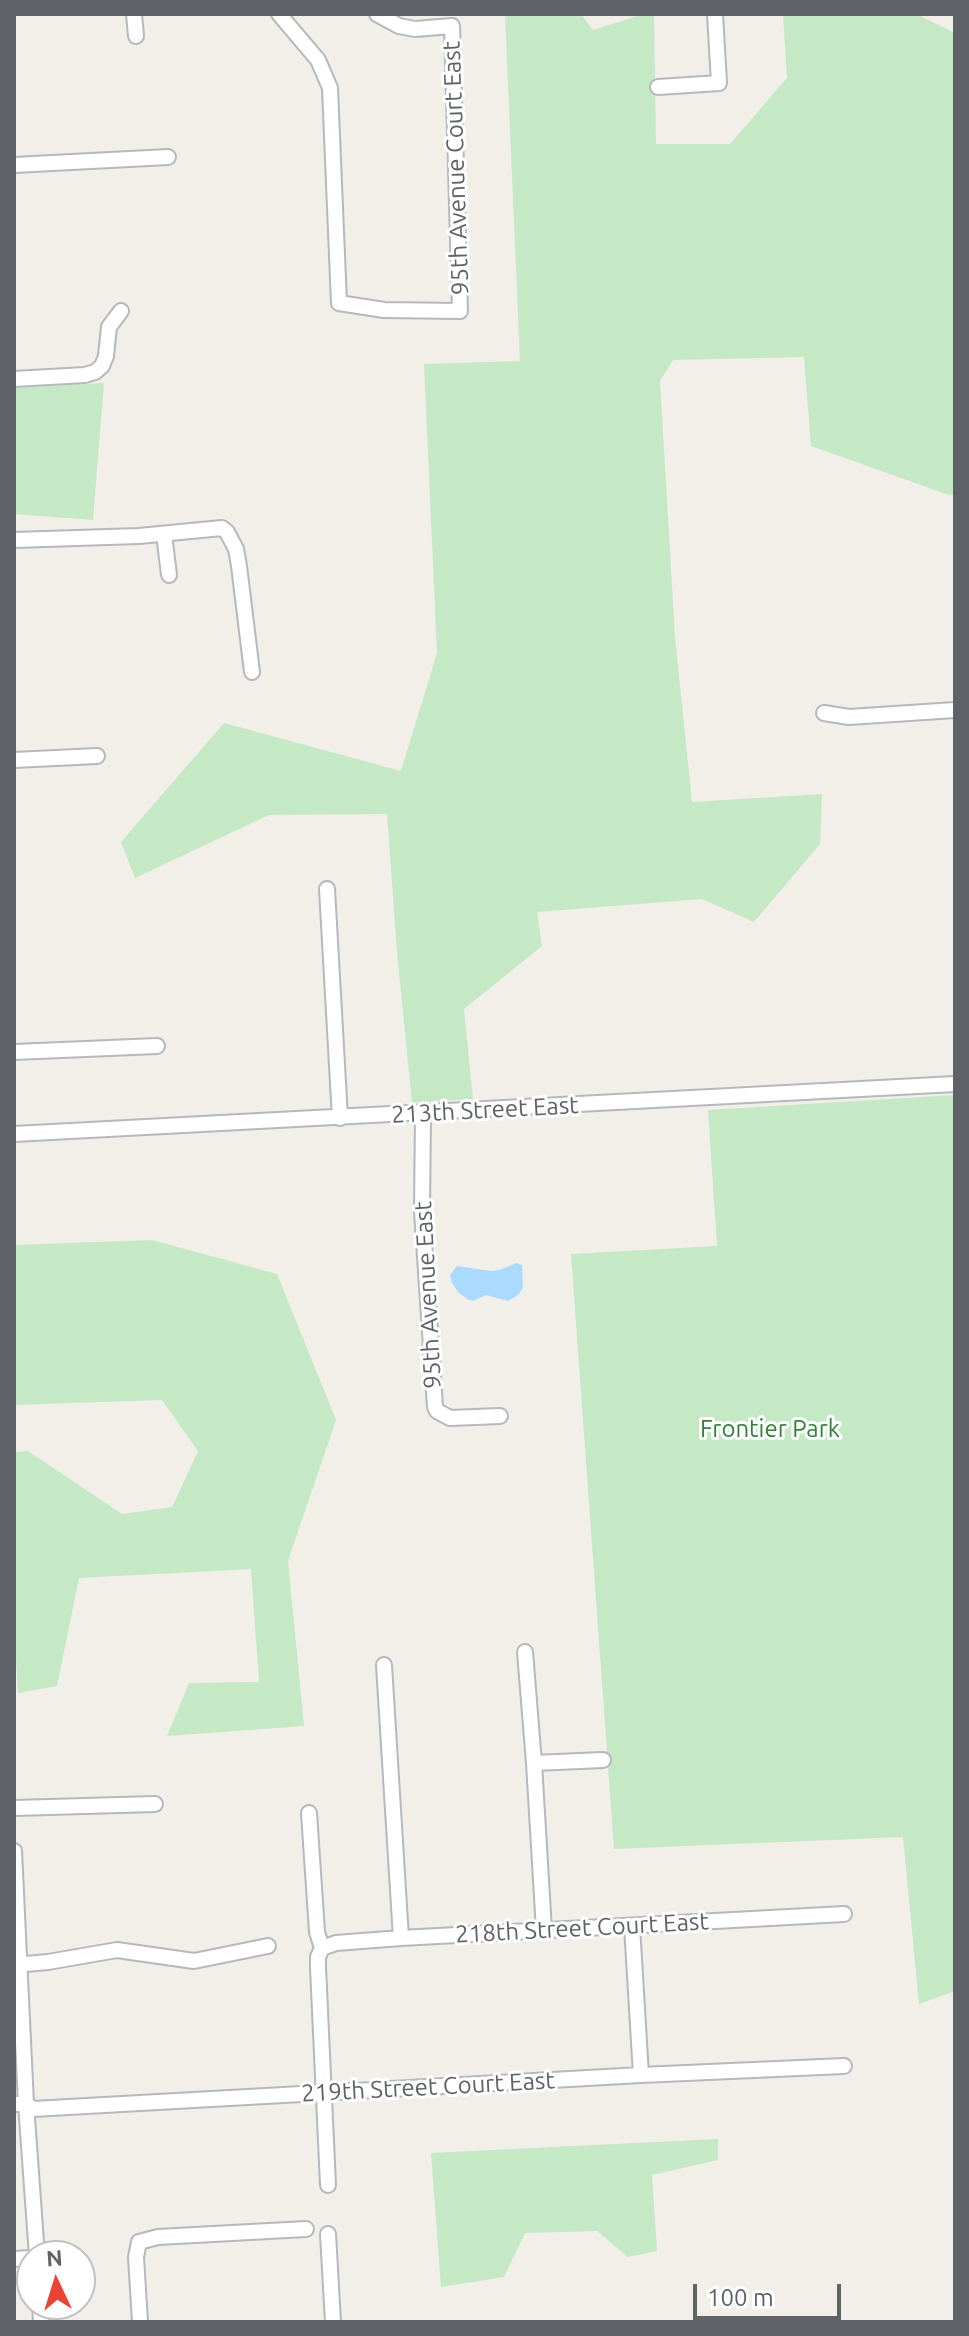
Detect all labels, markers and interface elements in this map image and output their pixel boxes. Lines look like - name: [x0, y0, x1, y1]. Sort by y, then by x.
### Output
- street label: 95th Avenue Court East: [437, 41, 475, 295]
- street label: 213th Street East: [391, 1091, 579, 1129]
- street label: 95th Avenue East: [409, 1201, 447, 1389]
- park label: Frontier Park: [700, 1415, 840, 1443]
- street label: 218th Street Court East: [455, 1907, 709, 1949]
- street label: 219th Street Court East: [301, 2066, 555, 2108]
- north arrow: [16, 2240, 96, 2320]
- text: N: [45, 2245, 63, 2271]
- scale bar: [697, 2268, 845, 2318]
- text: 100 m: [707, 2284, 774, 2311]

